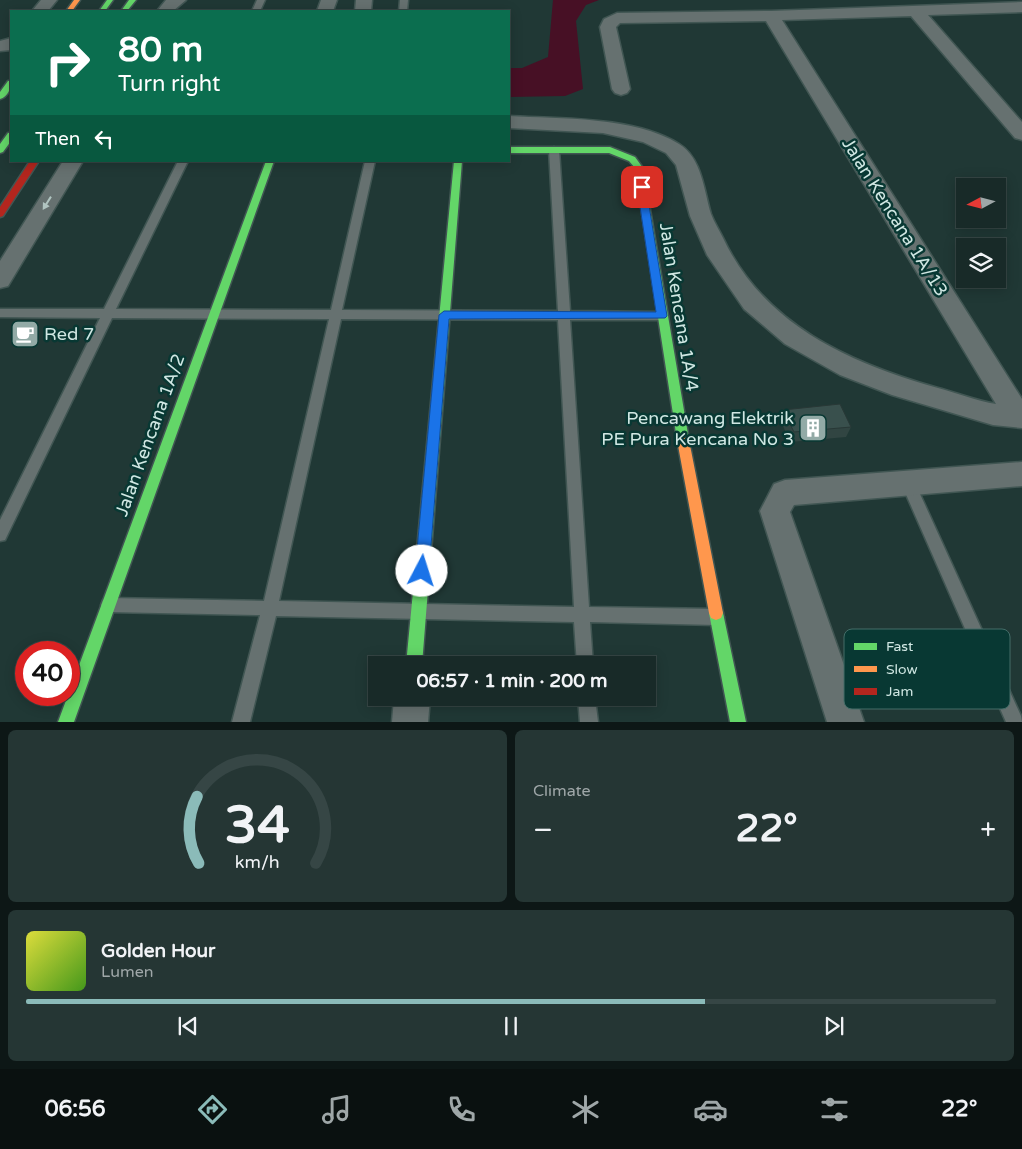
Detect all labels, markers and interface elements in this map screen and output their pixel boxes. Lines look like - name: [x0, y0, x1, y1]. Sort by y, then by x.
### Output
- text: 80 m: [118, 29, 203, 71]
- icon: right: [35, 30, 100, 95]
- text: Turn right: [118, 71, 220, 97]
- icon: left: [90, 125, 118, 153]
- text: Then: [35, 128, 80, 150]
- street label: Jalan Kencana 1A/13: [837, 134, 953, 300]
- pin: [621, 166, 663, 208]
- icon: arrive: [628, 173, 656, 201]
- north arrow: [956, 178, 1006, 228]
- map controls: [956, 178, 1006, 288]
- one-way arrow: [43, 196, 52, 209]
- street label: Jalan Kencana 1A/4: [655, 221, 703, 393]
- button: layers: [956, 238, 1006, 288]
- cafe icon: Red 7: [10, 319, 40, 349]
- place label: Red 7: [44, 323, 94, 345]
- street label: Jalan Kencana 1A/2: [110, 351, 190, 519]
- place label: Pencawang Elektrik PE Pura Kencana No 3: [601, 407, 794, 450]
- building icon: Pencawang Elektrik PE Pura Kencana No 3: [798, 413, 828, 443]
- position arrow: [395, 544, 447, 596]
- legend: [844, 629, 1010, 709]
- text: Fast: [886, 638, 914, 655]
- speed limit sign: 40: [15, 641, 80, 706]
- text: Slow: [886, 661, 918, 678]
- text: 06:57 · 1 min · 200 m: [416, 670, 608, 692]
- text: Jam: [886, 683, 913, 700]
- text: Climate: [533, 781, 591, 801]
- text: 34: [225, 794, 290, 857]
- text: 22°: [736, 806, 798, 852]
- text: −: [533, 813, 553, 847]
- text: +: [980, 813, 996, 847]
- text: km/h: [235, 852, 280, 873]
- text: Golden Hour: [101, 940, 215, 962]
- text: Lumen: [101, 962, 153, 982]
- icon: previous: [174, 1012, 202, 1040]
- icon: pause: [497, 1012, 525, 1040]
- icon: next: [820, 1012, 848, 1040]
- icon: directions: [195, 1092, 230, 1127]
- icon: music: [319, 1092, 354, 1127]
- icon: phone: [444, 1092, 479, 1127]
- icon: climate: [568, 1092, 603, 1127]
- icon: car: [693, 1092, 728, 1127]
- icon: filters: [817, 1092, 852, 1127]
- text: 06:56: [45, 1096, 106, 1122]
- text: 22°: [941, 1096, 977, 1122]

